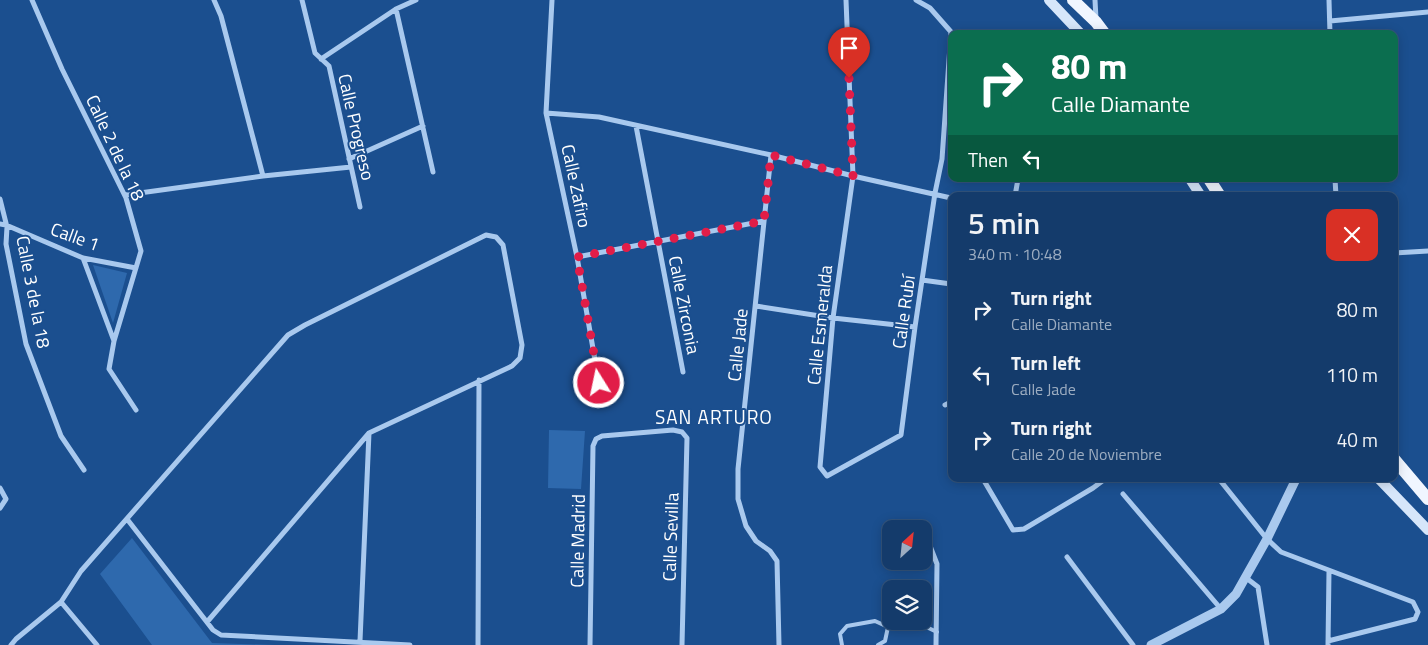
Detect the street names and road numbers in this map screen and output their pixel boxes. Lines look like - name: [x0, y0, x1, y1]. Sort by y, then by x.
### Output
- street label: Calle Progreso: [331, 71, 382, 183]
- street label: Calle 2 de la 18: [79, 90, 152, 205]
- street label: Calle Zafiro: [555, 142, 598, 230]
- street label: Calle 1: [47, 215, 103, 258]
- street label: Calle 3 de la 18: [9, 233, 58, 350]
- street label: Calle Zirconia: [662, 253, 707, 356]
- street label: Calle Esmeralda: [800, 264, 839, 386]
- street label: Calle Rubí: [885, 271, 922, 351]
- street label: Calle Jade: [720, 307, 755, 383]
- street label: Calle Sevilla: [655, 492, 686, 582]
- street label: Calle Madrid: [563, 494, 592, 588]

